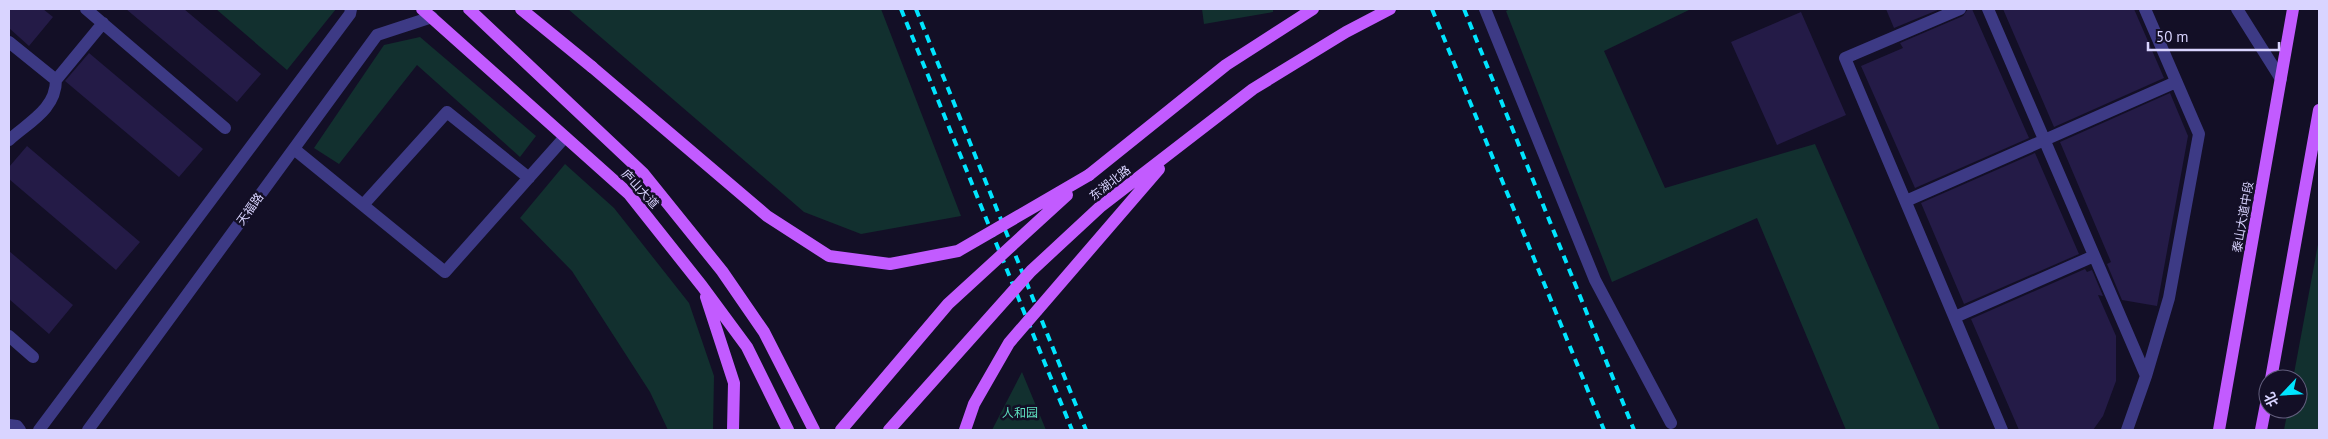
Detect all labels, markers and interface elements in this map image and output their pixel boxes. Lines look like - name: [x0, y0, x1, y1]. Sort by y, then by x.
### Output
- scale bar: [2148, 20, 2279, 52]
- text: 50 m: [2156, 27, 2189, 46]
- street label: 东湖北路: [1086, 162, 1133, 203]
- street label: 庐山大道: [619, 166, 662, 211]
- street label: 泰山大道中段: [2229, 180, 2256, 254]
- street label: 天福路: [233, 190, 266, 228]
- north arrow: [2258, 369, 2308, 419]
- text: 北: [2260, 389, 2282, 410]
- park label: 人和园: [1002, 405, 1038, 420]

